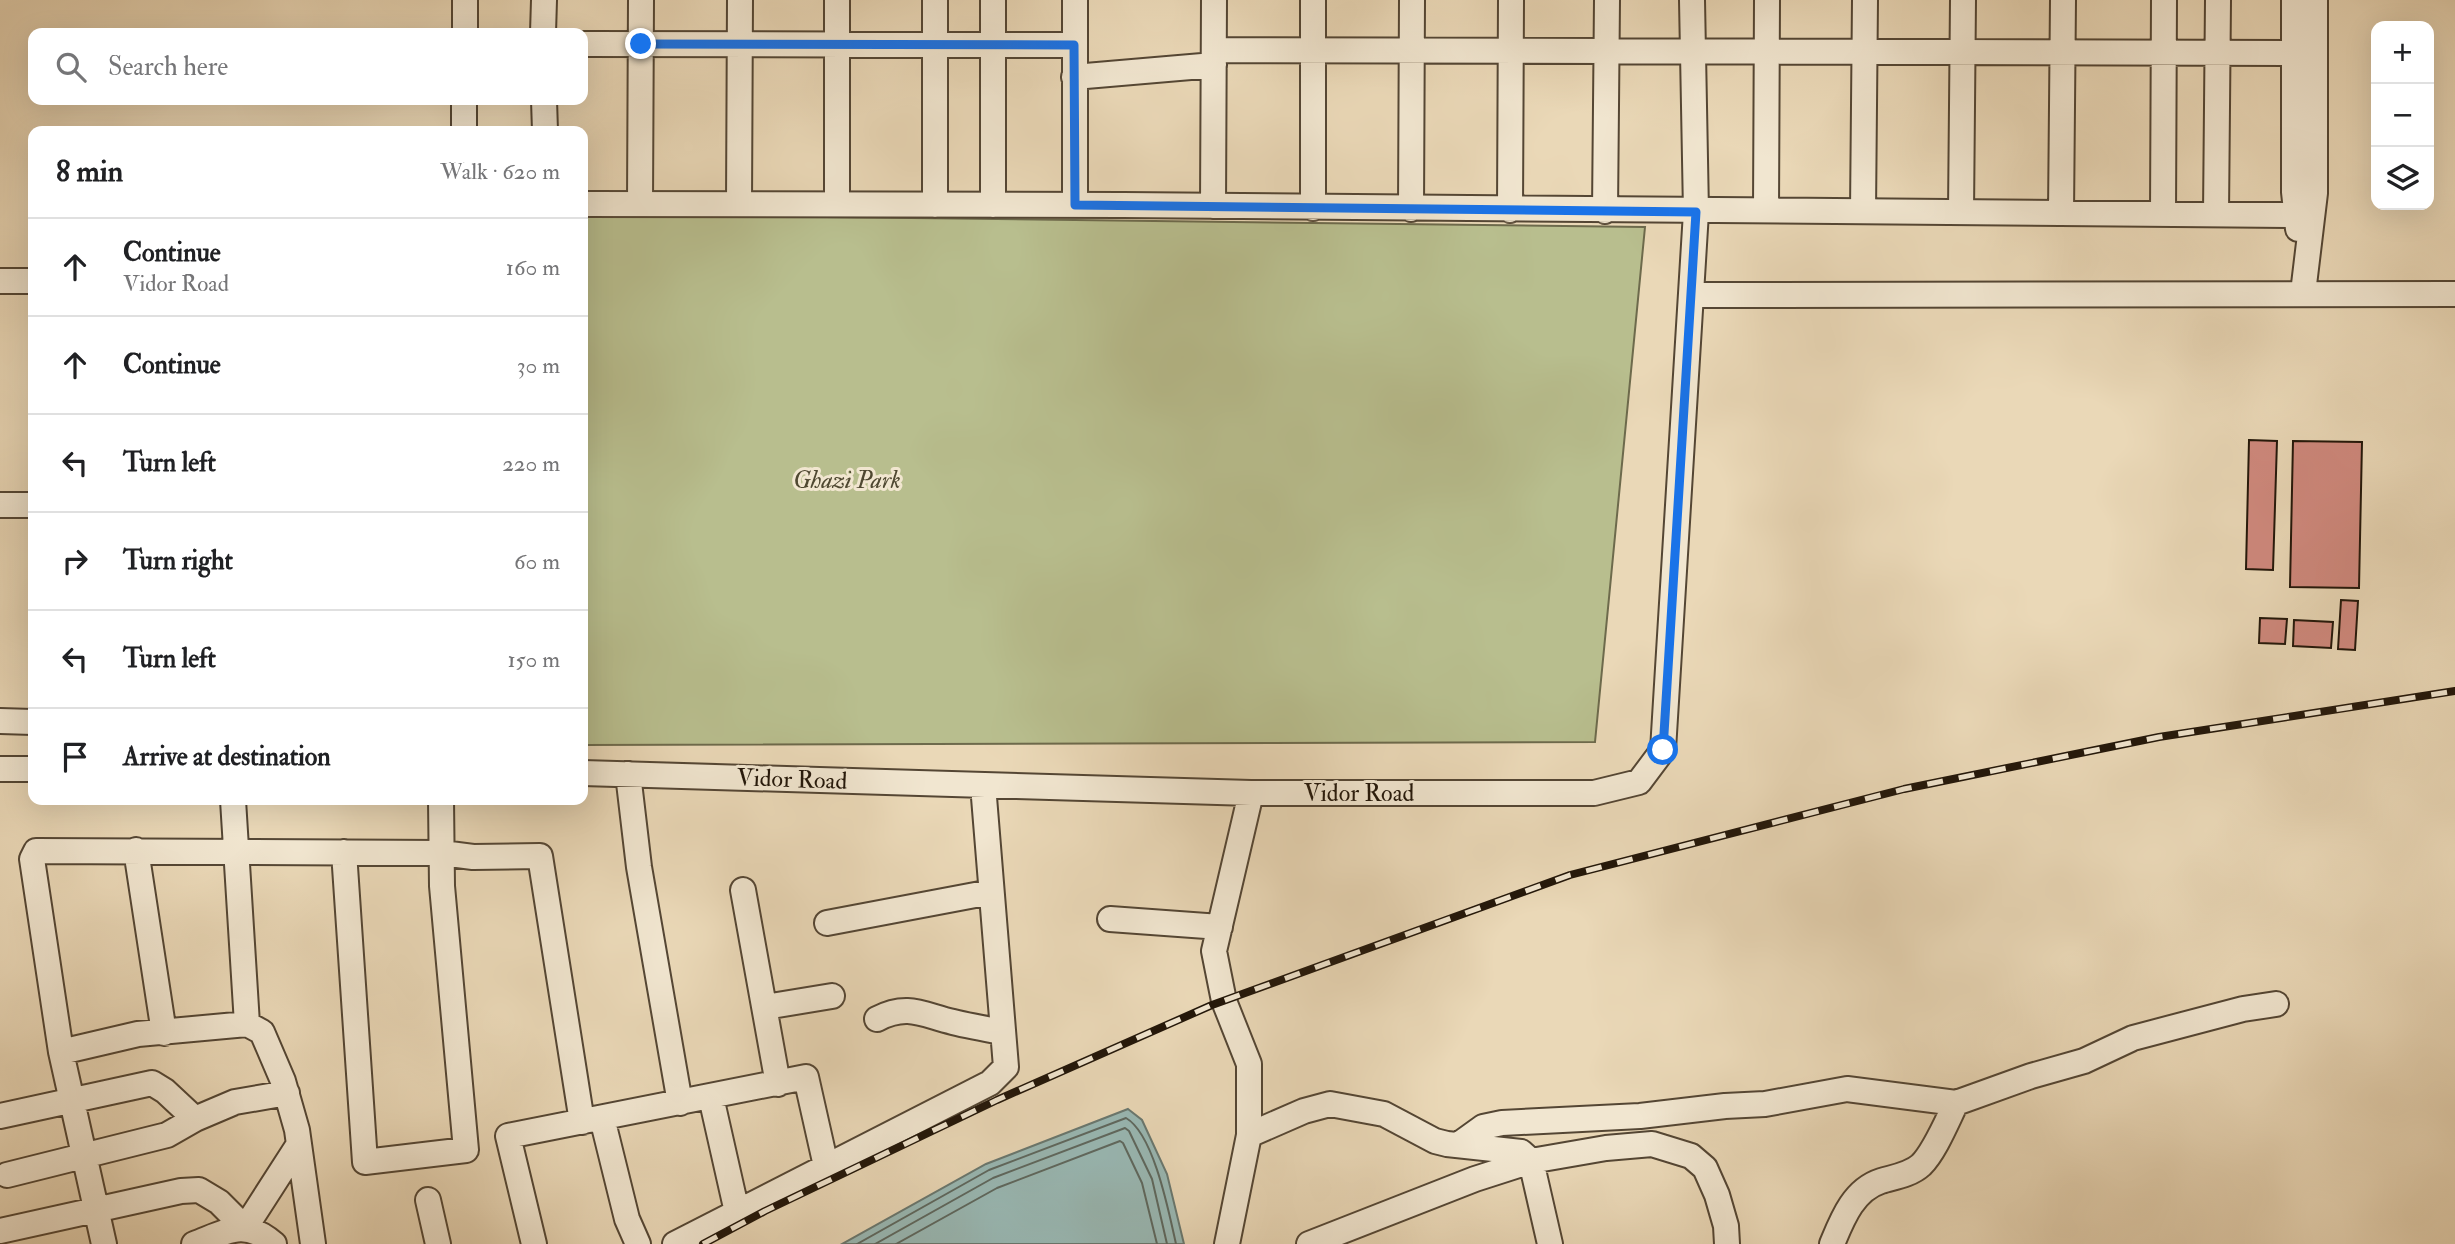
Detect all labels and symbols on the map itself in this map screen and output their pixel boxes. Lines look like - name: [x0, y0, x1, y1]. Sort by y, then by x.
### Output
- route end: [625, 28, 656, 59]
- park label: Ghazi Park: [793, 465, 901, 496]
- route start: [1647, 734, 1678, 765]
- street label: Vidor Road: [736, 762, 848, 797]
- street label: Vidor Road: [1304, 778, 1415, 809]

